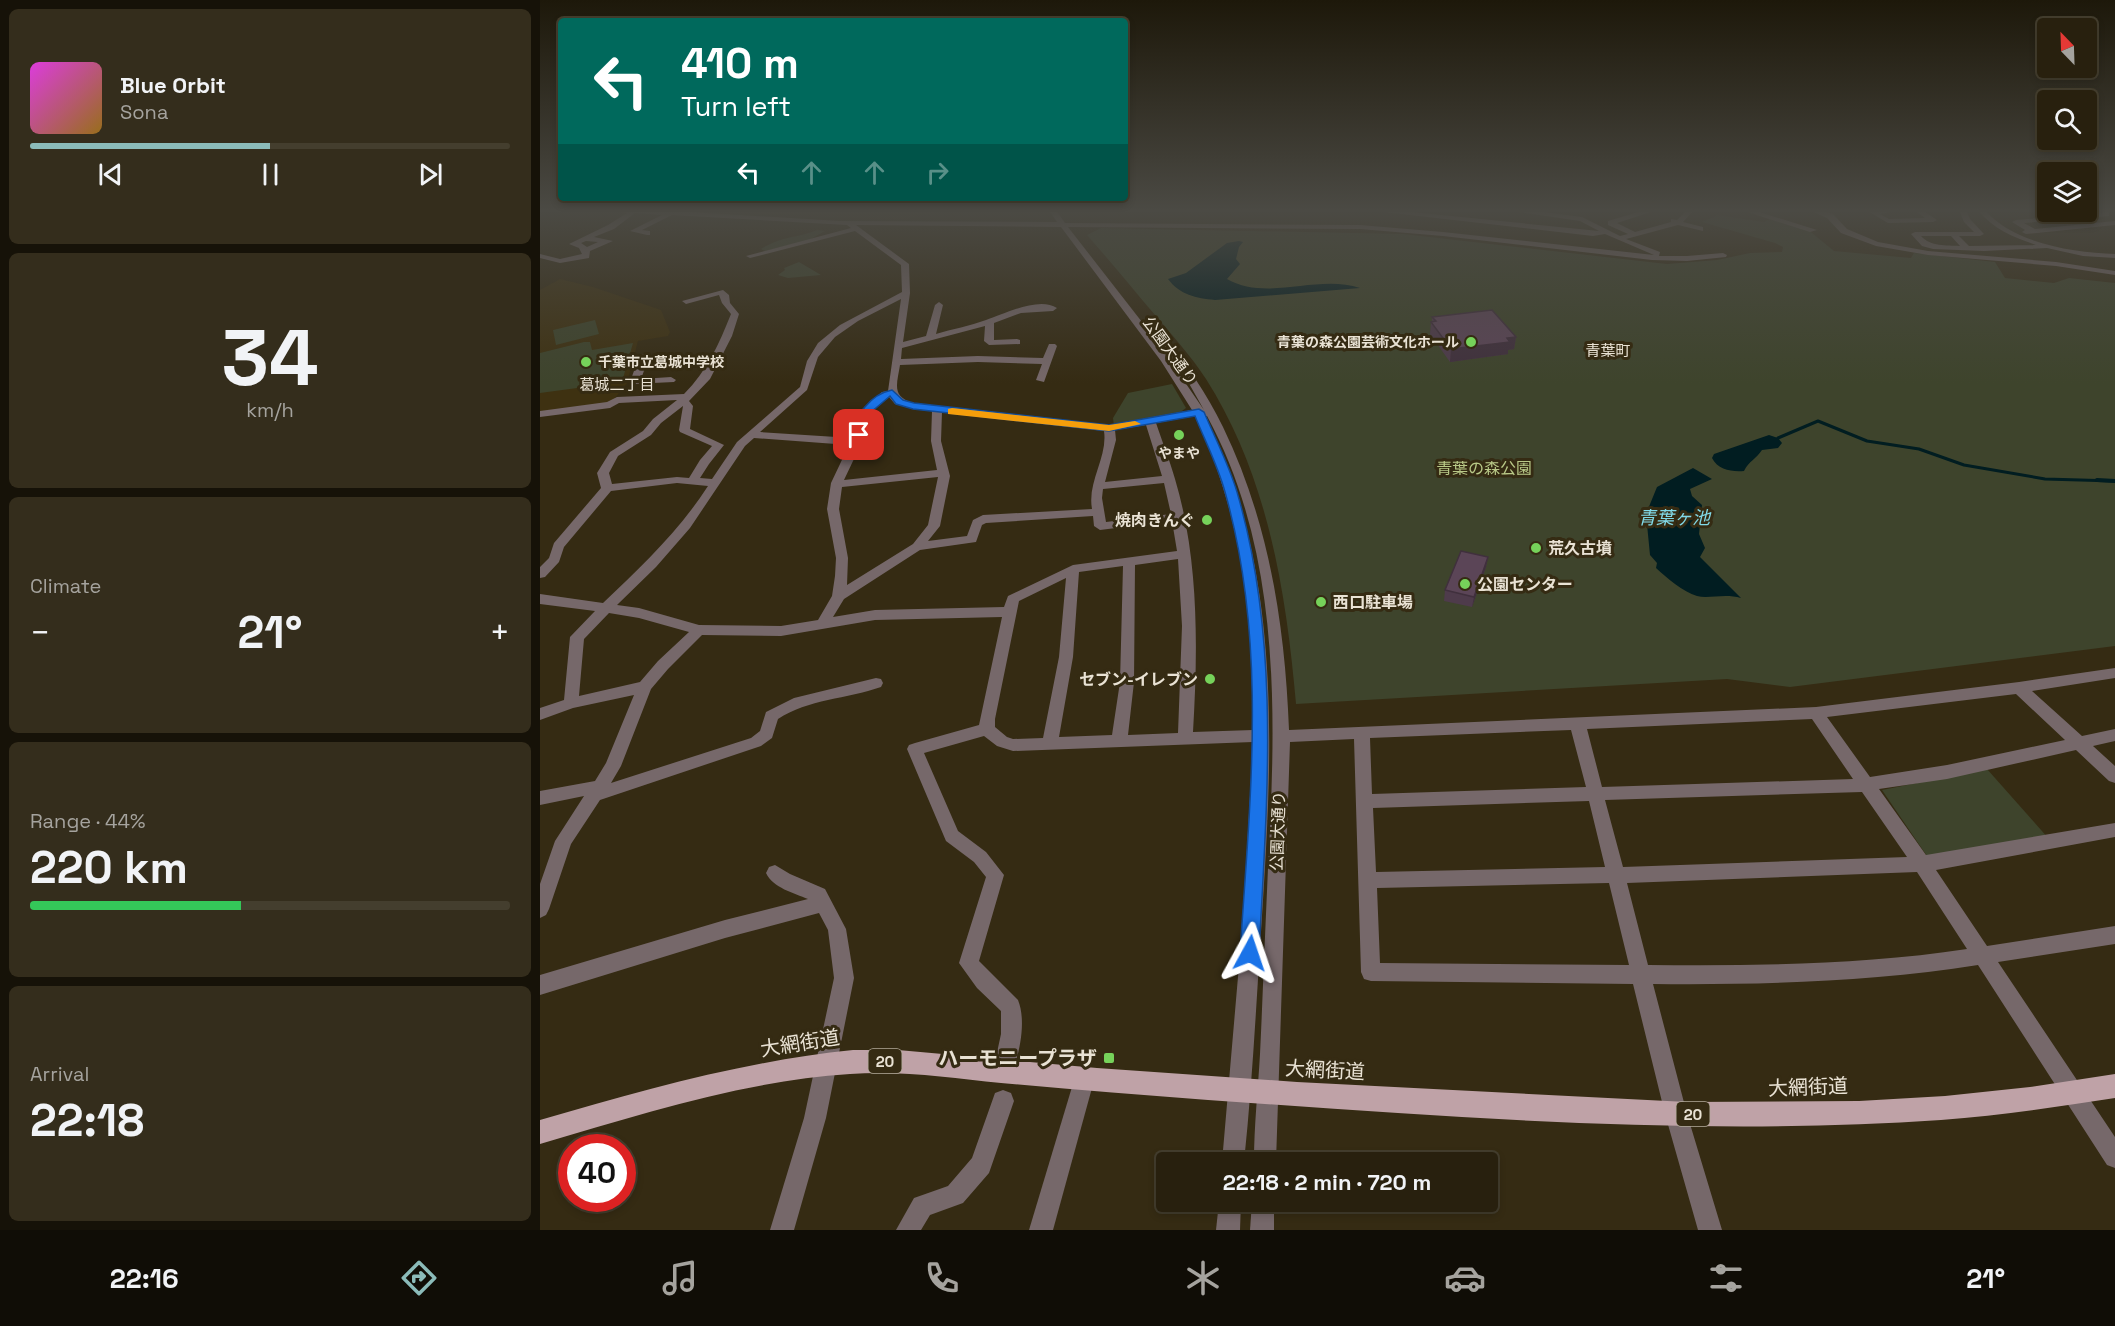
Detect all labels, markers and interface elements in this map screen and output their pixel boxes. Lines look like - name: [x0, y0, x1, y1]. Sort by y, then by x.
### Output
- north arrow: [2037, 18, 2097, 78]
- map controls: [2037, 18, 2097, 222]
- text: 410 m: [681, 37, 799, 90]
- icon: left: [582, 42, 660, 120]
- text: Blue Orbit: [120, 71, 226, 99]
- text: Turn left: [681, 89, 791, 124]
- button: search: [2037, 90, 2097, 150]
- text: Sona: [120, 99, 168, 125]
- icon: left: [732, 156, 765, 189]
- icon: ahead: [795, 156, 828, 189]
- icon: ahead: [858, 156, 891, 189]
- icon: right: [921, 156, 954, 189]
- icon: previous: [94, 158, 127, 191]
- icon: pause: [254, 158, 287, 191]
- icon: next: [414, 158, 447, 191]
- button: layers: [2037, 162, 2097, 222]
- text: 34: [221, 308, 319, 408]
- street label: 公園大通り: [1138, 312, 1202, 390]
- place label: 青葉の森公園芸術文化ホール: [1277, 333, 1459, 351]
- marker: 青葉の森公園芸術文化ホール: [1464, 335, 1478, 349]
- district label: 青葉町: [1585, 341, 1631, 360]
- place label: 千葉市立葛城中学校: [598, 353, 724, 371]
- marker: 千葉市立葛城中学校: [579, 355, 593, 369]
- district label: 葛城二丁目: [579, 375, 655, 394]
- text: km/h: [246, 397, 294, 423]
- pin: [833, 409, 884, 460]
- icon: arrive: [842, 418, 875, 451]
- marker: やまや: [1172, 428, 1186, 442]
- place label: やまや: [1158, 444, 1200, 462]
- park label: 青葉の森公園: [1436, 458, 1532, 479]
- water label: 青葉ヶ池: [1638, 506, 1712, 529]
- place label: 焼肉きんぐ: [1115, 510, 1195, 531]
- marker: 焼肉きんぐ: [1200, 513, 1214, 527]
- place label: 荒久古墳: [1548, 538, 1612, 559]
- marker: 荒久古墳: [1529, 541, 1543, 555]
- text: Climate: [30, 573, 101, 599]
- place label: 公園センター: [1477, 574, 1573, 595]
- marker: 公園センター: [1458, 577, 1472, 591]
- place label: 西口駐車場: [1333, 592, 1413, 613]
- marker: 西口駐車場: [1314, 595, 1328, 609]
- text: 21°: [238, 604, 302, 661]
- text: −: [30, 612, 50, 654]
- text: +: [490, 612, 510, 654]
- place label: セブン-イレブン: [1079, 669, 1198, 690]
- marker: セブン-イレブン: [1203, 672, 1217, 686]
- street label: 公園大通り: [1266, 791, 1290, 871]
- text: Range · 44%: [30, 808, 146, 834]
- text: 220 km: [30, 839, 188, 896]
- position arrow: [1218, 921, 1282, 985]
- street label: 大網街道: [758, 1024, 842, 1062]
- place label: ハーモニープラザ: [938, 1045, 1097, 1071]
- road number: 20: [868, 1049, 902, 1073]
- marker: ハーモニープラザ: [1102, 1051, 1116, 1065]
- street label: 大網街道: [1284, 1055, 1366, 1085]
- text: Arrival: [30, 1061, 89, 1087]
- street label: 大網街道: [1768, 1073, 1848, 1101]
- text: 22:18: [30, 1092, 144, 1149]
- road number: 20: [1676, 1102, 1710, 1126]
- speed limit sign: 40: [558, 1134, 636, 1212]
- text: 22:18 · 2 min · 720 m: [1223, 1168, 1431, 1196]
- icon: directions: [398, 1257, 440, 1299]
- icon: music: [659, 1257, 701, 1299]
- icon: phone: [921, 1257, 963, 1299]
- icon: climate: [1182, 1257, 1224, 1299]
- icon: car: [1444, 1257, 1486, 1299]
- icon: filters: [1705, 1257, 1747, 1299]
- text: 22:16: [110, 1261, 179, 1296]
- text: 21°: [1966, 1261, 2005, 1296]

